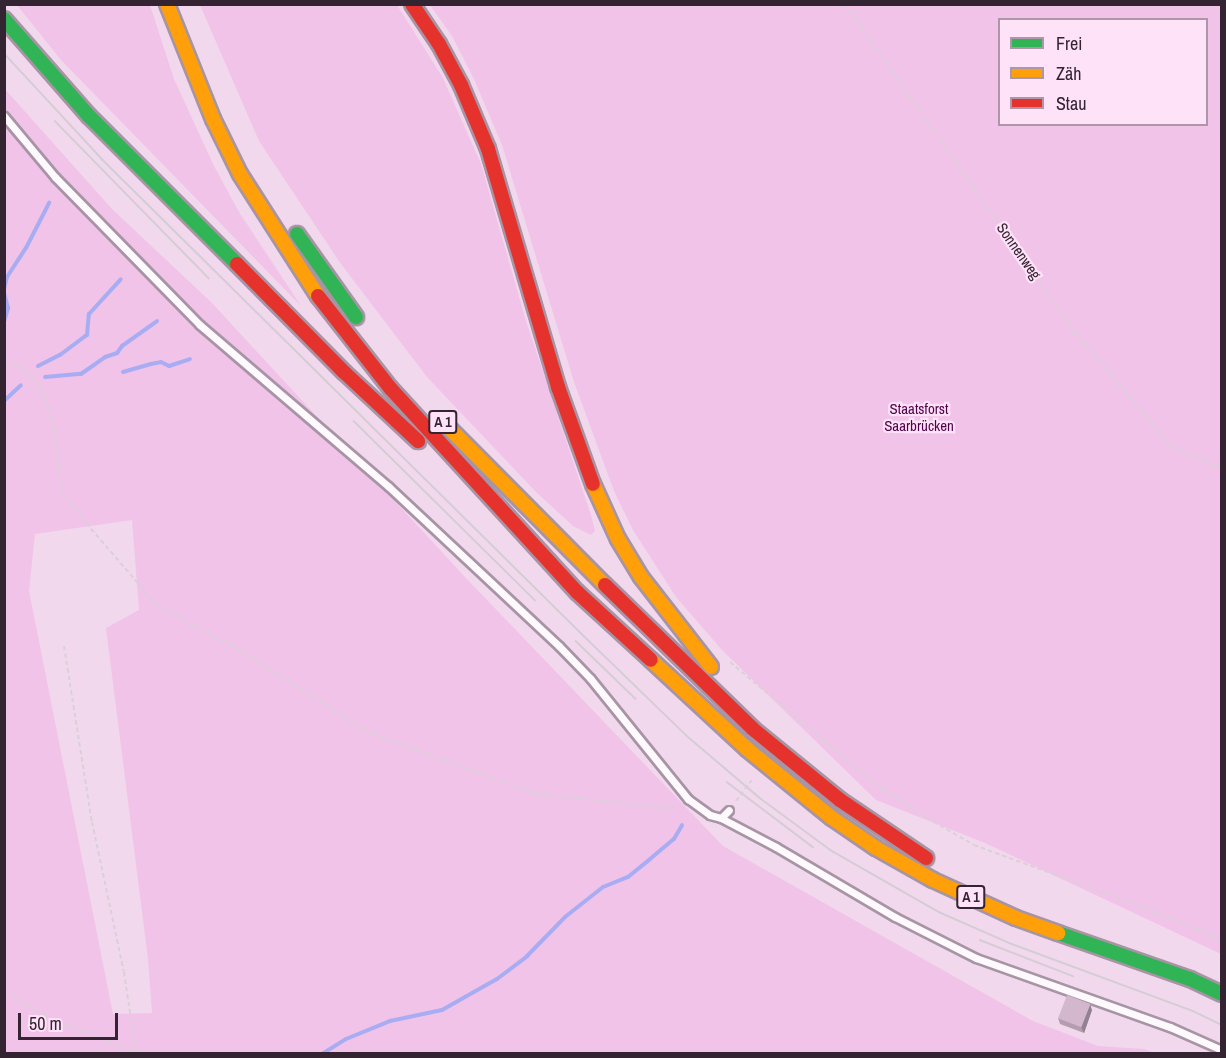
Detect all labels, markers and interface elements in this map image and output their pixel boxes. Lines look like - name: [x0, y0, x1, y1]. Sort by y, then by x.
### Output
- legend: [998, 18, 1208, 126]
- text: Frei: [1056, 31, 1082, 56]
- text: Zäh: [1056, 61, 1081, 86]
- text: Stau: [1056, 91, 1086, 116]
- street label: Sonnenweg: [993, 219, 1045, 283]
- park label: Staatsforst Saarbrücken: [884, 399, 954, 434]
- road number: A 1: [428, 411, 458, 433]
- road number: A 1: [956, 886, 986, 908]
- scale bar: [21, 1001, 122, 1039]
- text: 50 m: [29, 1011, 62, 1036]

